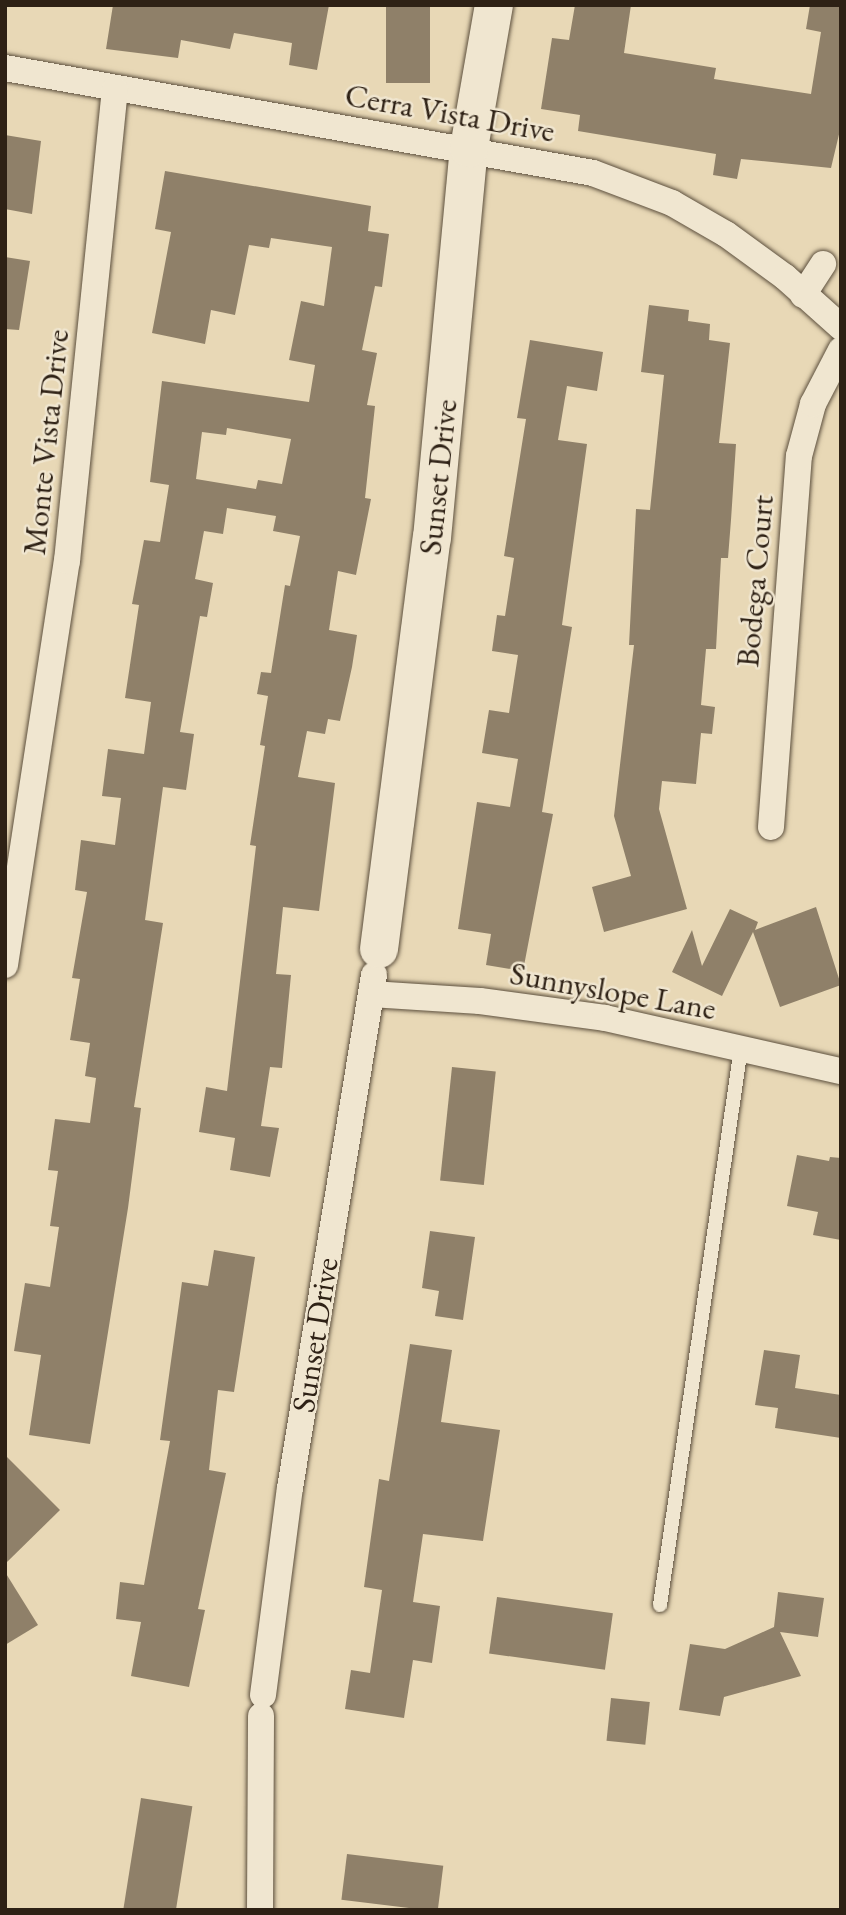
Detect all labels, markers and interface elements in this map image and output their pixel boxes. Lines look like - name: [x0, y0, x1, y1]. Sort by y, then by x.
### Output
- street label: Cerra Vista Drive: [342, 76, 558, 150]
- street label: Monte Vista Drive: [15, 327, 77, 557]
- street label: Sunset Drive: [411, 397, 465, 557]
- street label: Bodega Court: [728, 493, 782, 669]
- street label: Sunnyslope Lane: [507, 954, 719, 1028]
- street label: Sunset Drive: [284, 1255, 346, 1415]

